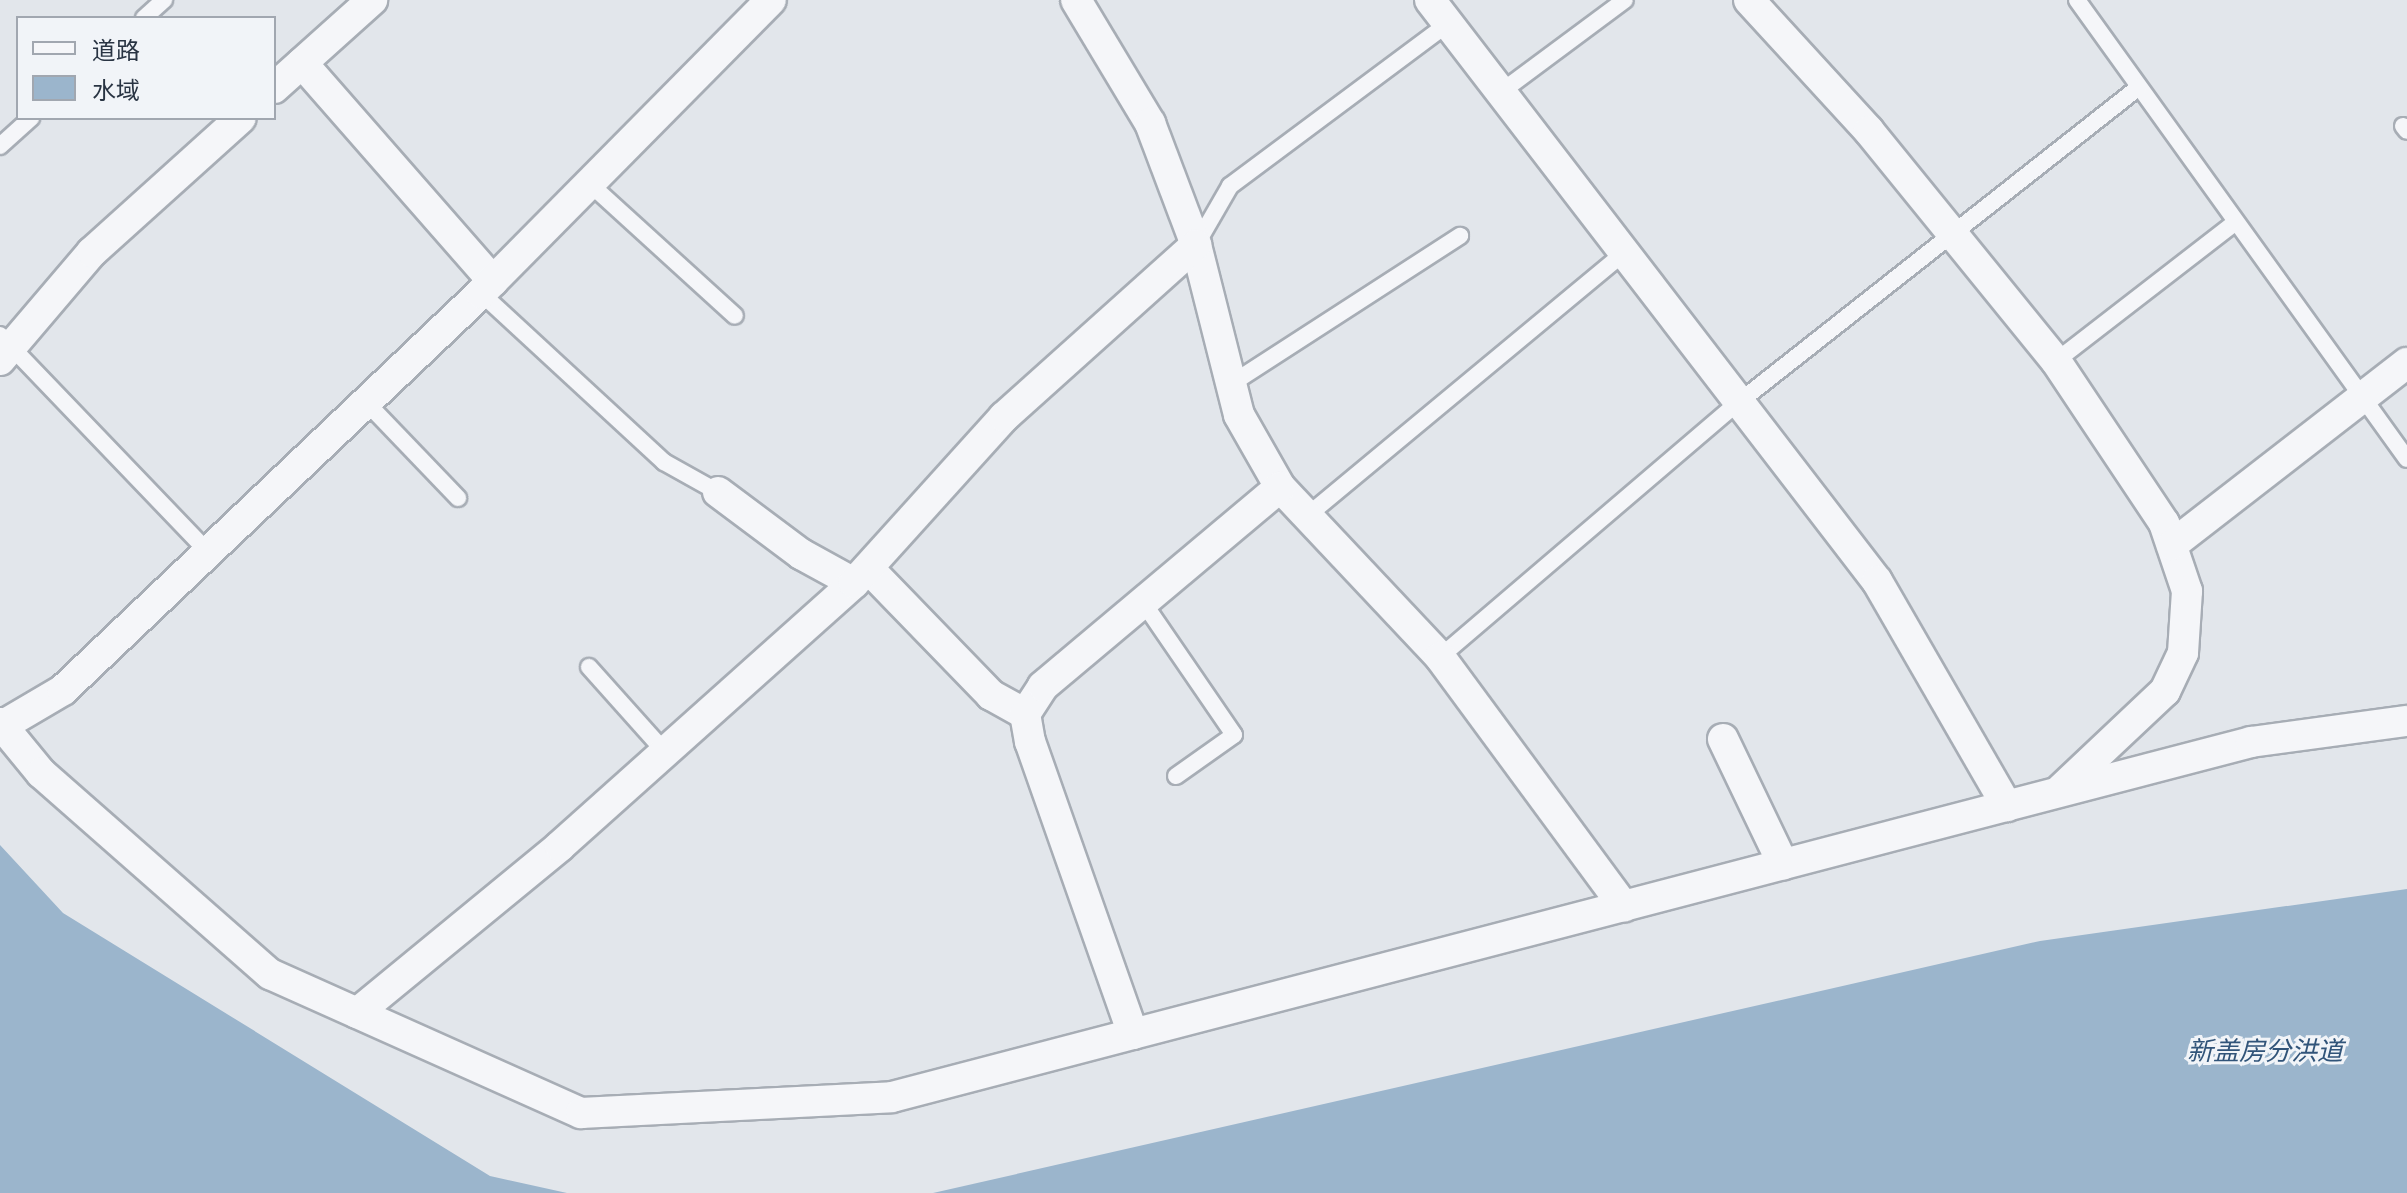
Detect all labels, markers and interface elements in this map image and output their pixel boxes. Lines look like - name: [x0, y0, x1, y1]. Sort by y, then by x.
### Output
- legend: [16, 16, 276, 120]
- text: 道路: [92, 37, 140, 64]
- text: 水域: [92, 77, 140, 104]
- water label: 新盖房分洪道: [2187, 1036, 2343, 1068]

